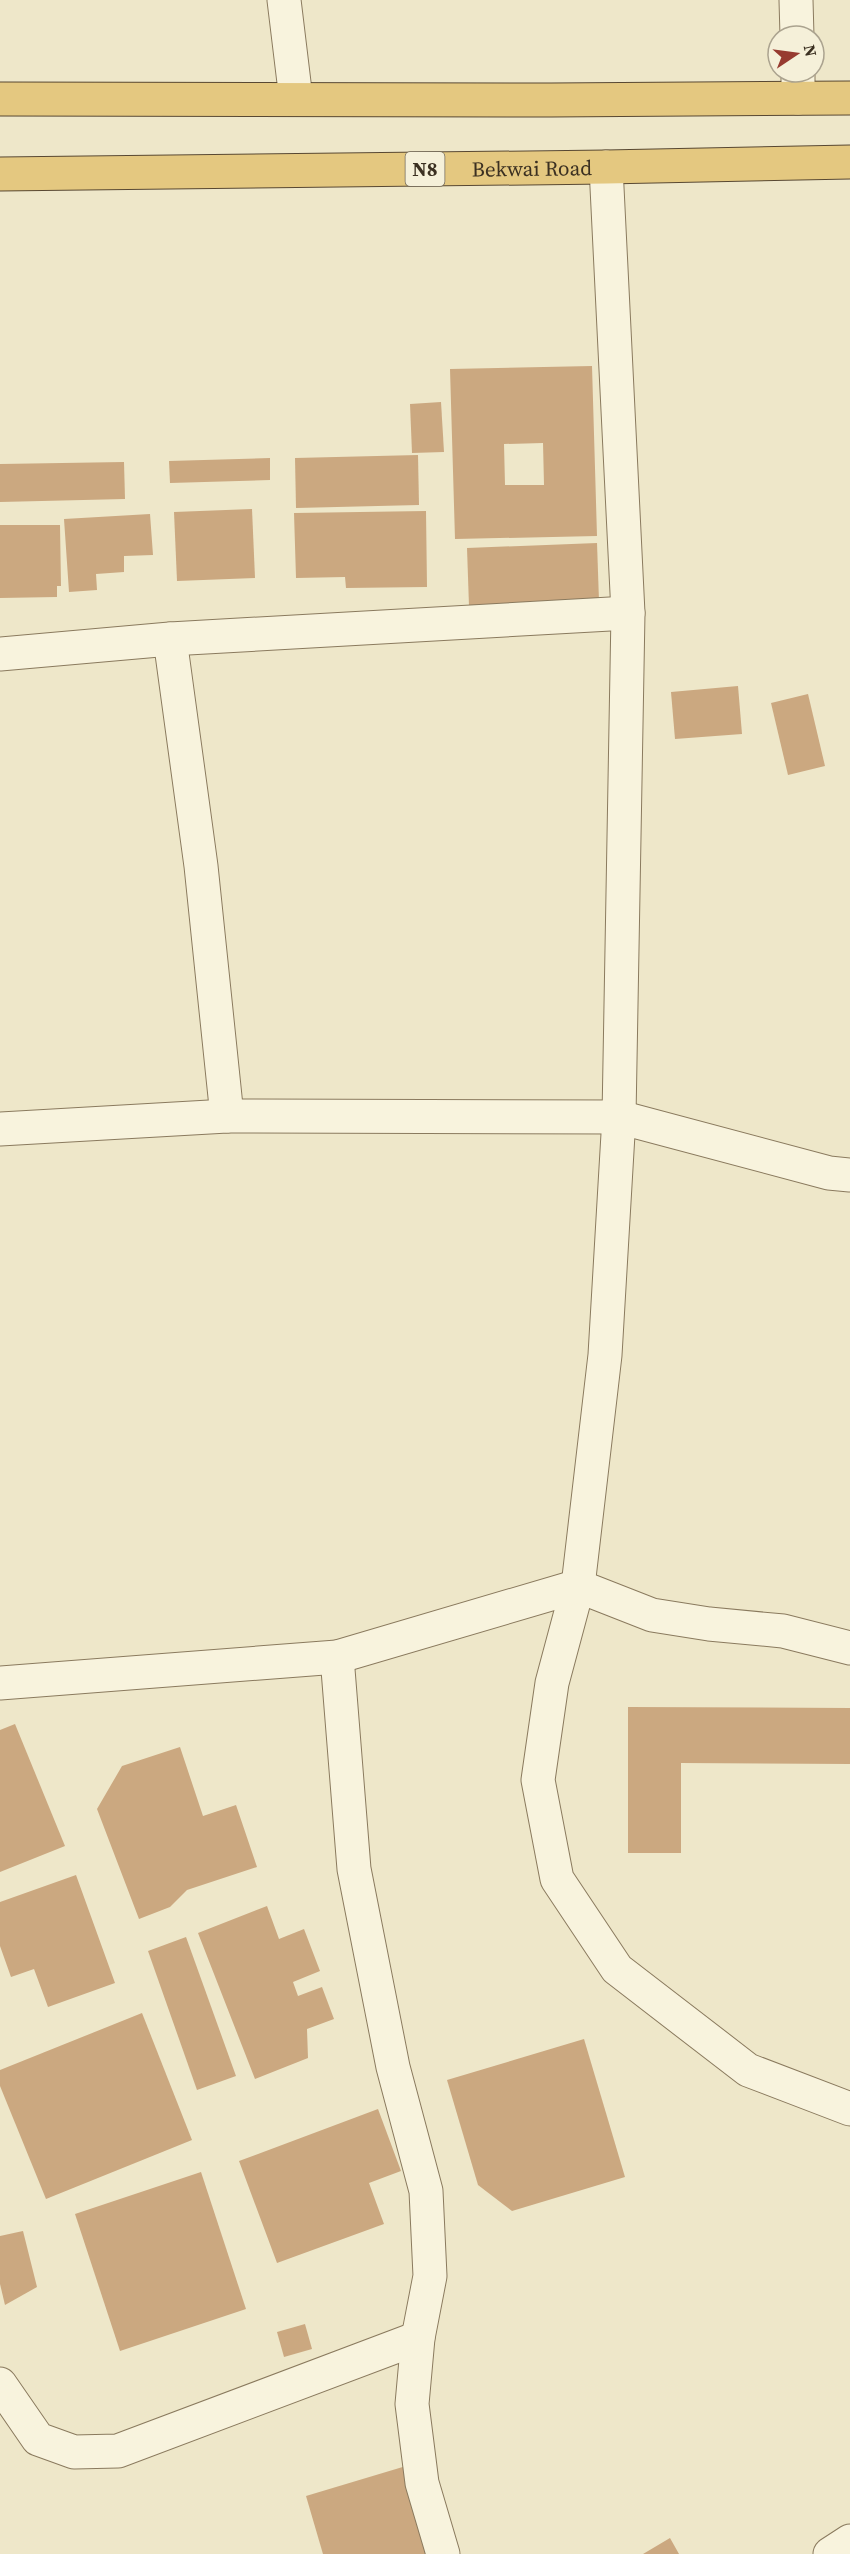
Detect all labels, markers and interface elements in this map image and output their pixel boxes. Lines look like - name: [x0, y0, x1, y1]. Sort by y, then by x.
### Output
- north arrow: [766, 24, 826, 84]
- text: N: [799, 42, 823, 59]
- road number: N8: [406, 152, 444, 186]
- street label: Bekwai Road: [472, 153, 592, 183]

